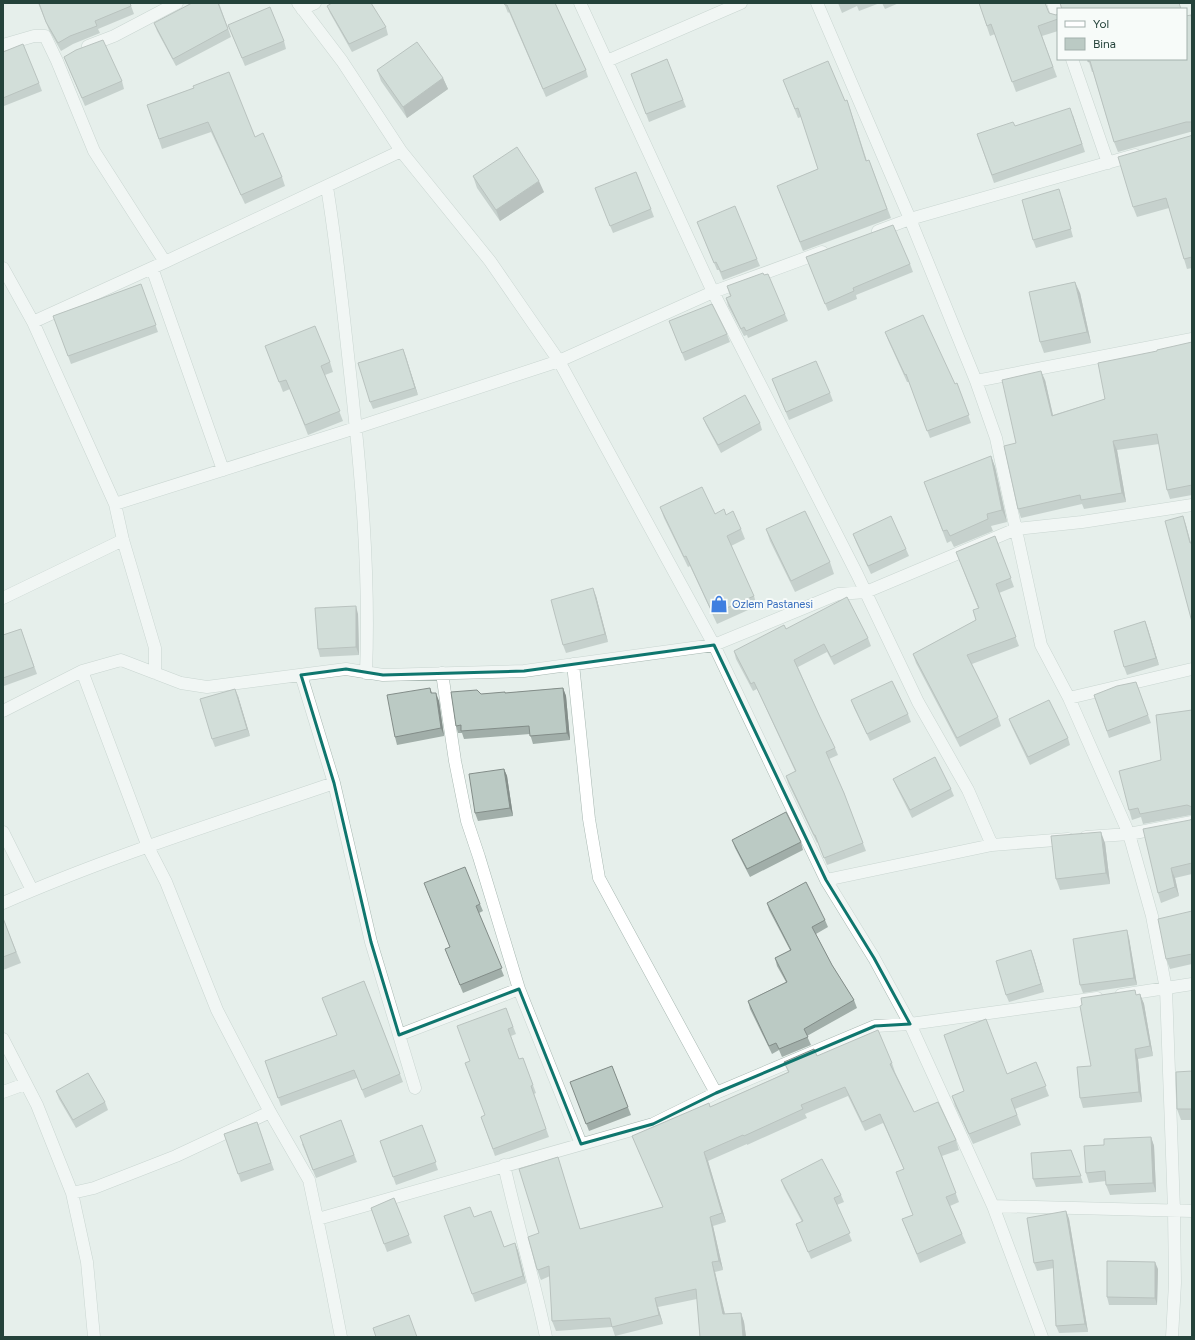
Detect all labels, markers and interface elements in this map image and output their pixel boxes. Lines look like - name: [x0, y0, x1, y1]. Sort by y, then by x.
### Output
- legend: [1057, 8, 1187, 60]
- text: Yol: [1093, 17, 1109, 31]
- text: Bina: [1093, 37, 1116, 51]
- shop icon: Ozlem Pastanesi: [709, 594, 729, 614]
- place label: Ozlem Pastanesi: [732, 598, 813, 611]

